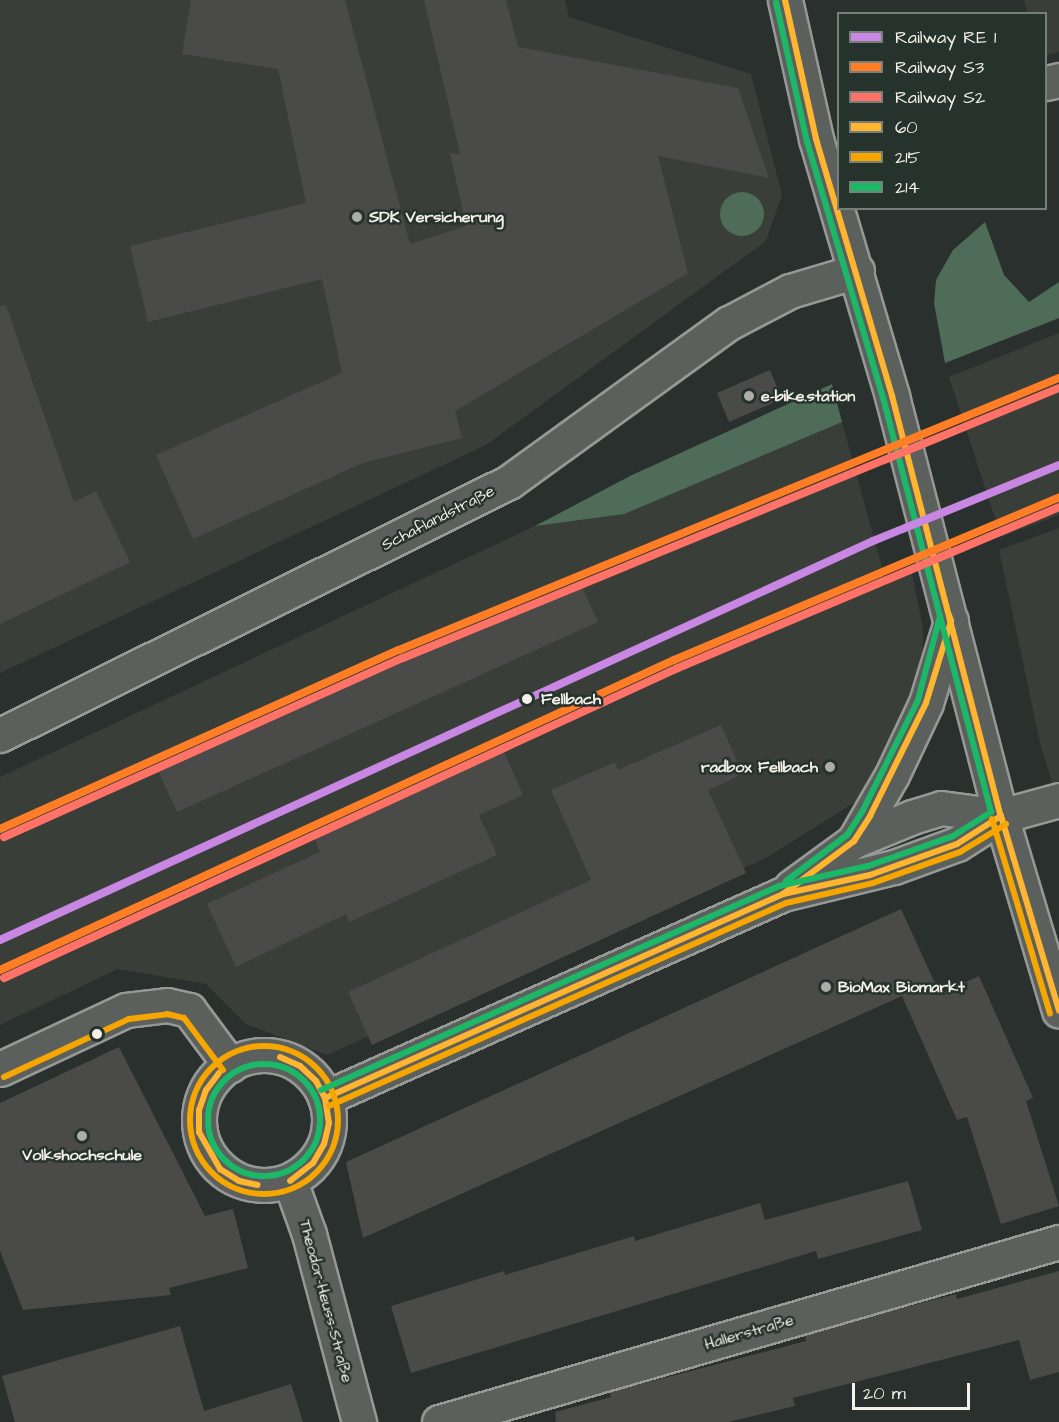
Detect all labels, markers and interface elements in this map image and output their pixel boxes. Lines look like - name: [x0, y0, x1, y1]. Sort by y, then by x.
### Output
- legend: [837, 12, 1047, 210]
- text: Railway RE 1: [895, 25, 996, 50]
- text: Railway S3: [895, 55, 984, 80]
- text: Railway S2: [895, 85, 985, 110]
- text: 60: [895, 115, 918, 140]
- text: 215: [895, 145, 920, 170]
- text: 214: [895, 175, 920, 200]
- place label: SDK Versicherung: [369, 207, 504, 227]
- marker: SDK Versicherung: [350, 210, 364, 224]
- place label: e-bike.station: [761, 386, 855, 406]
- marker: e-bike.station: [742, 389, 756, 403]
- street label: Schaflandstraße: [378, 481, 498, 555]
- place label: Fellbach: [541, 689, 601, 709]
- marker: Fellbach: [518, 690, 536, 708]
- place label: radbox Fellbach: [701, 757, 818, 777]
- marker: radbox Fellbach: [823, 760, 837, 774]
- place label: BioMax Biomarkt: [838, 977, 965, 997]
- marker: BioMax Biomarkt: [819, 980, 833, 994]
- unlabelled marker: [91, 1028, 103, 1040]
- marker: Volkshochschule: [75, 1129, 89, 1143]
- place label: Volkshochschule: [22, 1145, 142, 1165]
- street label: Theodor-Heuss-Straße: [295, 1217, 357, 1385]
- street label: Hallerstraße: [702, 1310, 796, 1354]
- scale bar: [855, 1371, 974, 1409]
- text: 20 m: [863, 1381, 906, 1406]

